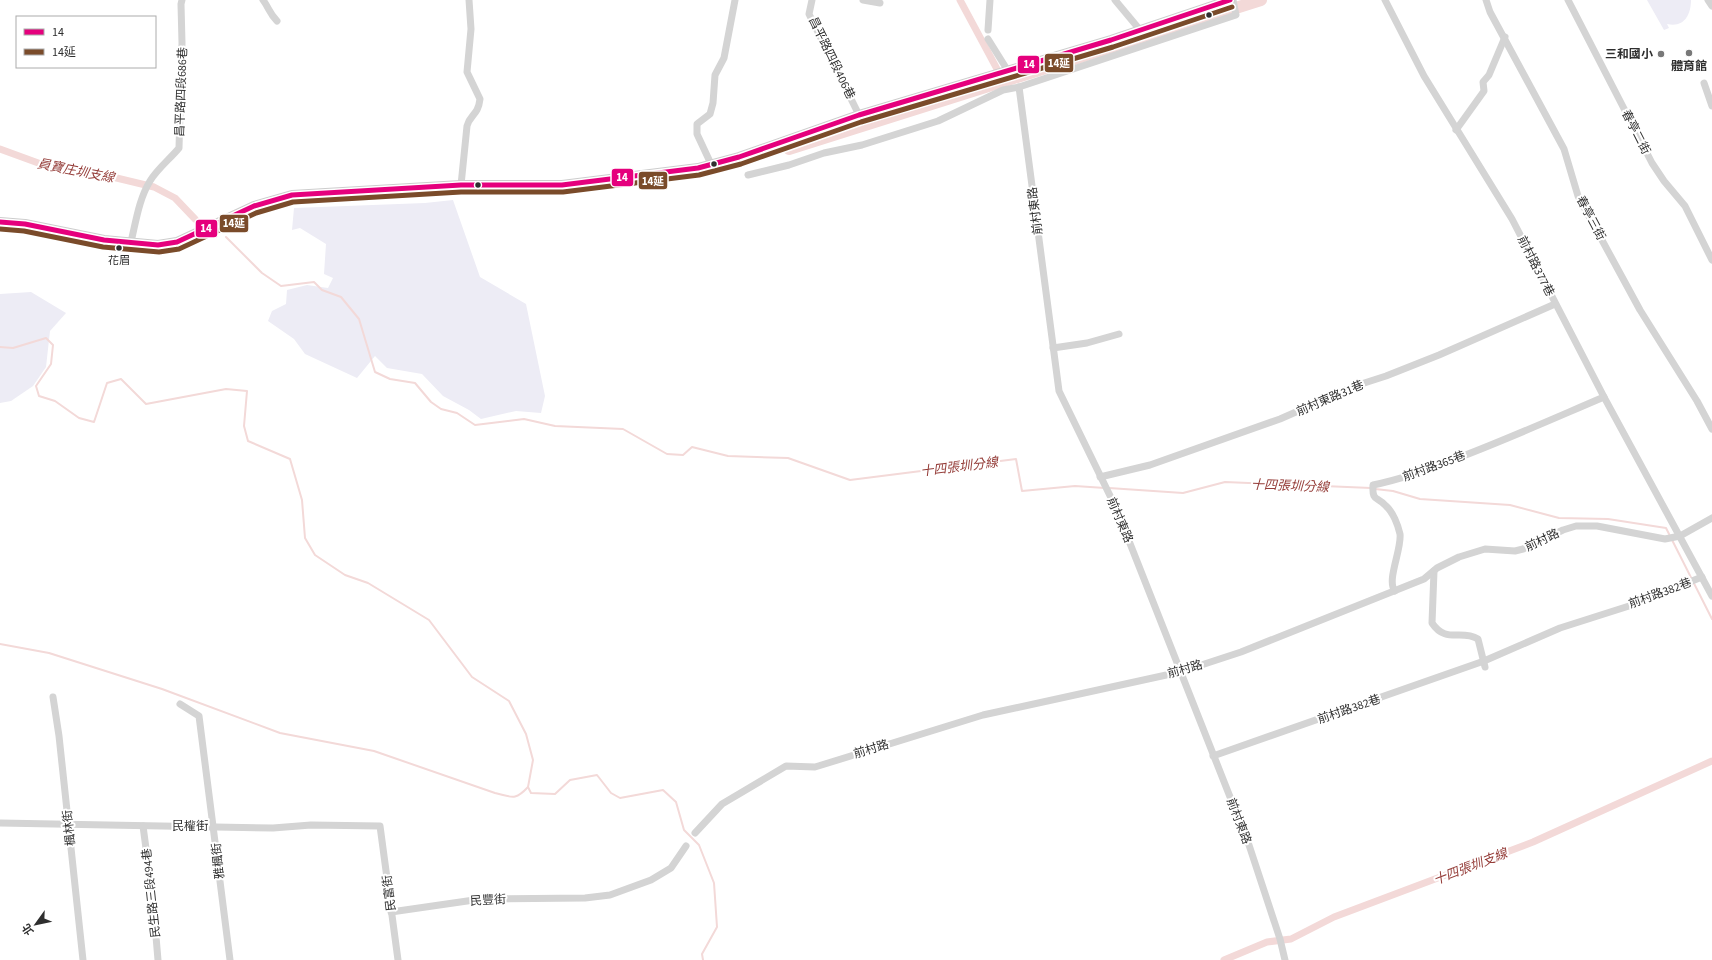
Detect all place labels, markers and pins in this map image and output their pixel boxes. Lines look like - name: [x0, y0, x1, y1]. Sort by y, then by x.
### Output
- unlabelled marker: [1204, 10, 1214, 20]
- place label: 三和國小: [1605, 46, 1653, 63]
- marker: 體育館: [1684, 48, 1694, 58]
- marker: 三和國小: [1656, 49, 1666, 59]
- place label: 體育館: [1671, 58, 1707, 75]
- unlabelled marker: [709, 159, 719, 169]
- unlabelled marker: [473, 180, 483, 190]
- marker: 花眉: [114, 243, 124, 253]
- place label: 花眉: [108, 253, 130, 268]

